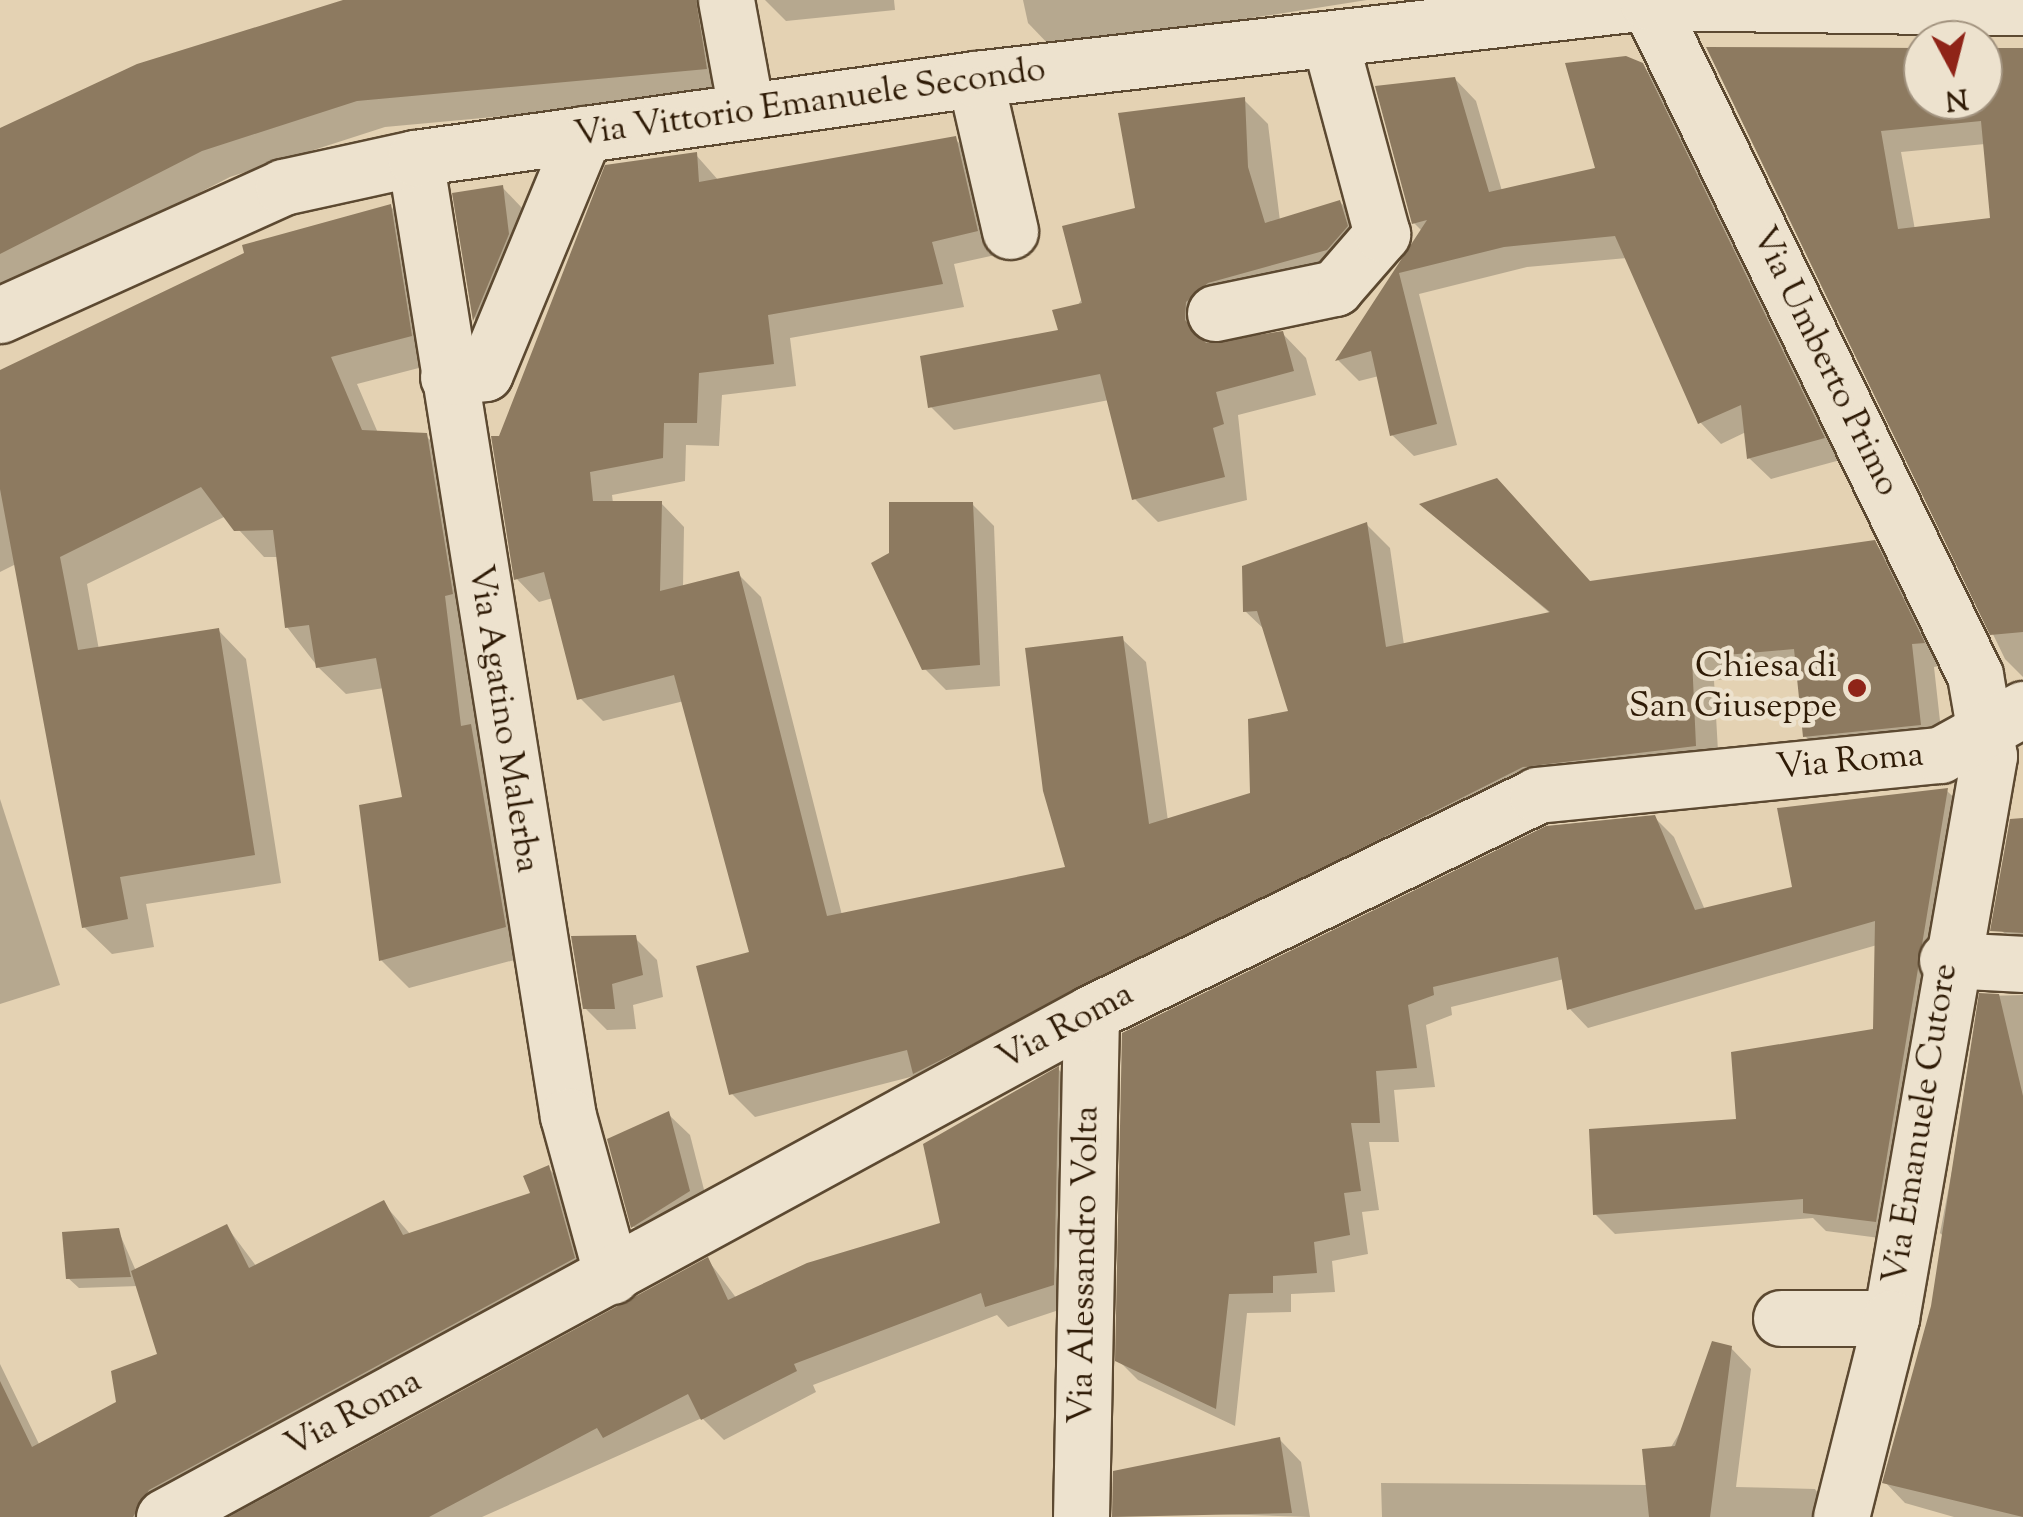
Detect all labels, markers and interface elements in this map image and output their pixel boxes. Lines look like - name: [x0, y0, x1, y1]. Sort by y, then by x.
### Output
- north arrow: [1903, 20, 2003, 120]
- street label: Via Vittorio Emanuele Secondo: [572, 50, 1048, 158]
- text: N: [1943, 77, 1970, 119]
- street label: Via Umberto Primo: [1741, 221, 1907, 503]
- street label: Via Agatino Malerba: [457, 562, 547, 876]
- place label: Chiesa di San Giuseppe: [1629, 647, 1837, 729]
- marker: Chiesa di San Giuseppe: [1846, 677, 1868, 699]
- street label: Via Roma: [1774, 736, 1926, 790]
- street label: Via Emanuele Cutore: [1876, 961, 1968, 1287]
- street label: Via Roma: [991, 975, 1141, 1081]
- street label: Via Alessandro Volta: [1062, 1106, 1110, 1424]
- street label: Via Roma: [279, 1362, 429, 1468]

